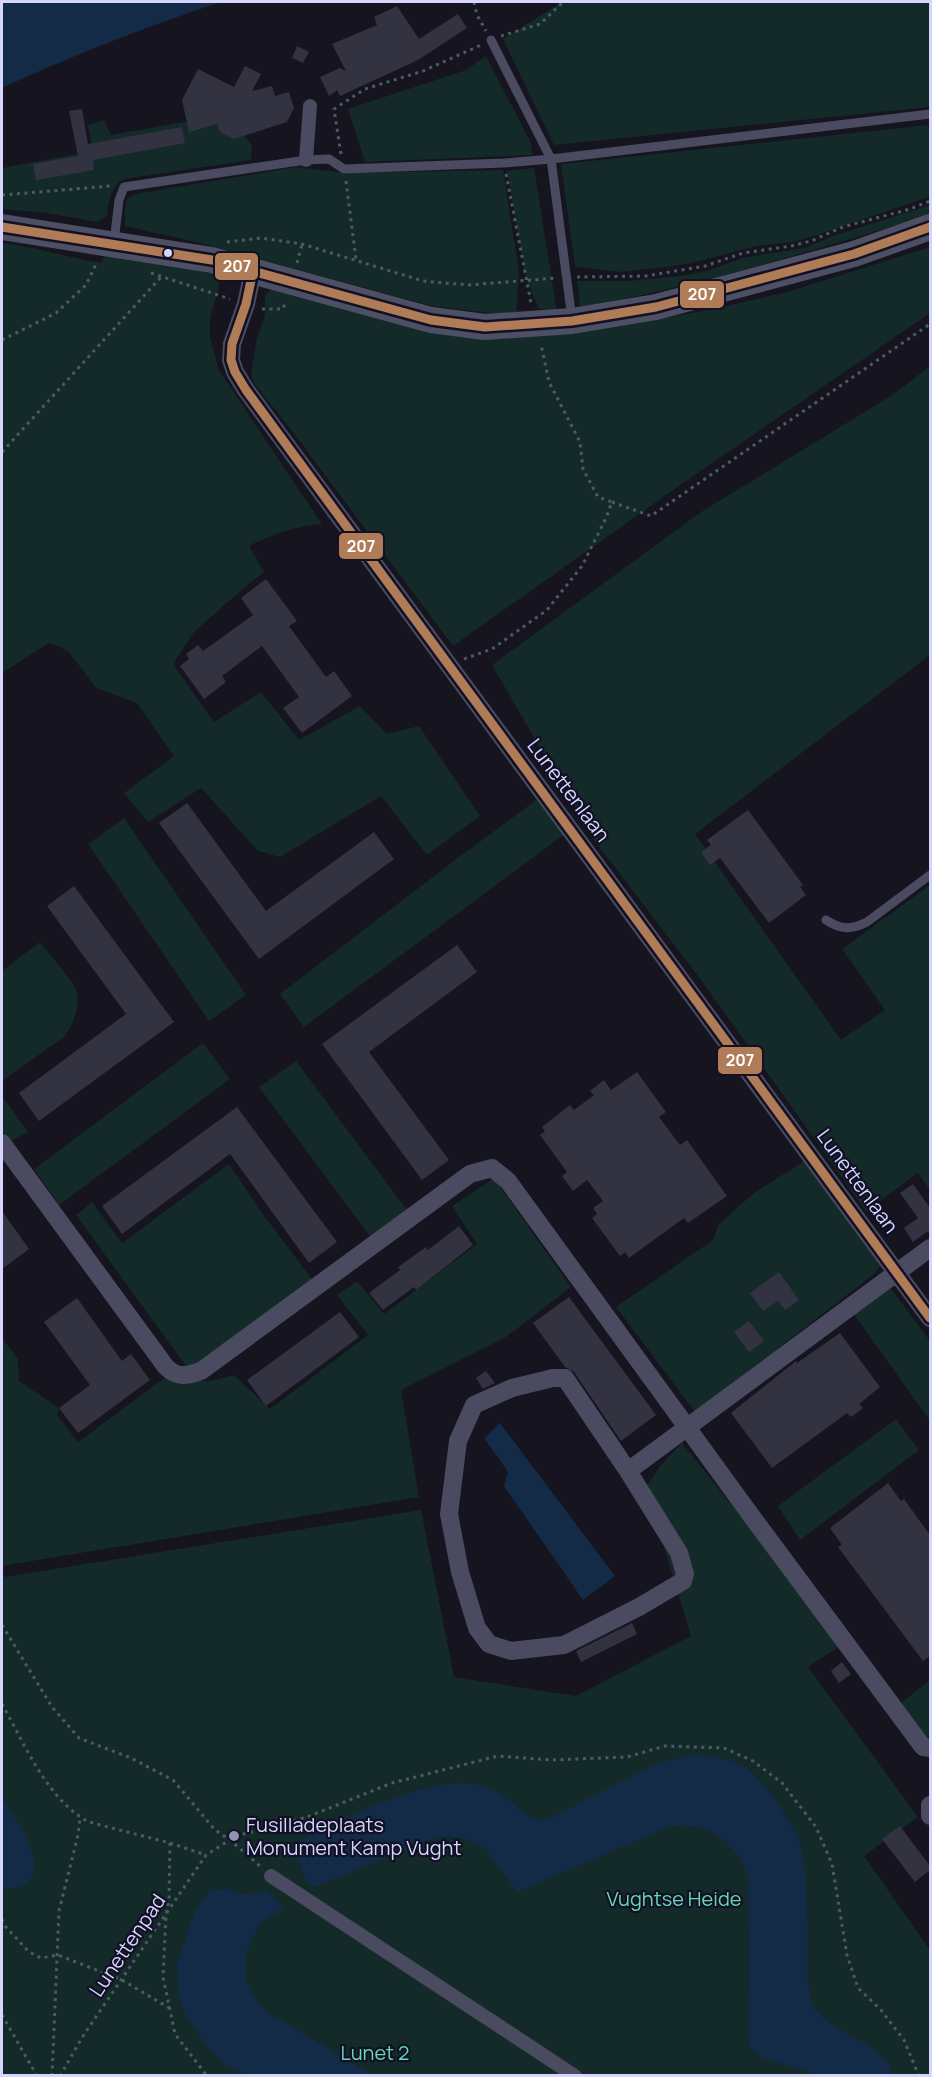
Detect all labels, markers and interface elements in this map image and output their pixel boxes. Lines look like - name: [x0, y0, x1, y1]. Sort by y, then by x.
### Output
- unlabelled marker: [162, 247, 174, 259]
- line badge: 207: [214, 252, 259, 281]
- text: 207: [223, 255, 251, 277]
- line badge: 207: [679, 280, 725, 309]
- text: 207: [688, 283, 716, 305]
- line badge: 207: [338, 532, 384, 560]
- text: 207: [347, 535, 375, 557]
- street label: Lunettenlaan: [521, 733, 617, 847]
- line badge: 207: [717, 1046, 763, 1075]
- text: 207: [726, 1049, 754, 1071]
- street label: Lunettenlaan: [811, 1124, 905, 1238]
- place label: Fusilladeplaats Monument Kamp Vught: [246, 1811, 461, 1861]
- marker: Fusilladeplaats Monument Kamp Vught: [227, 1829, 241, 1843]
- park label: Vughtse Heide: [607, 1885, 741, 1912]
- street label: Lunettenpad: [83, 1888, 171, 2002]
- park label: Lunet 2: [340, 2039, 410, 2066]

